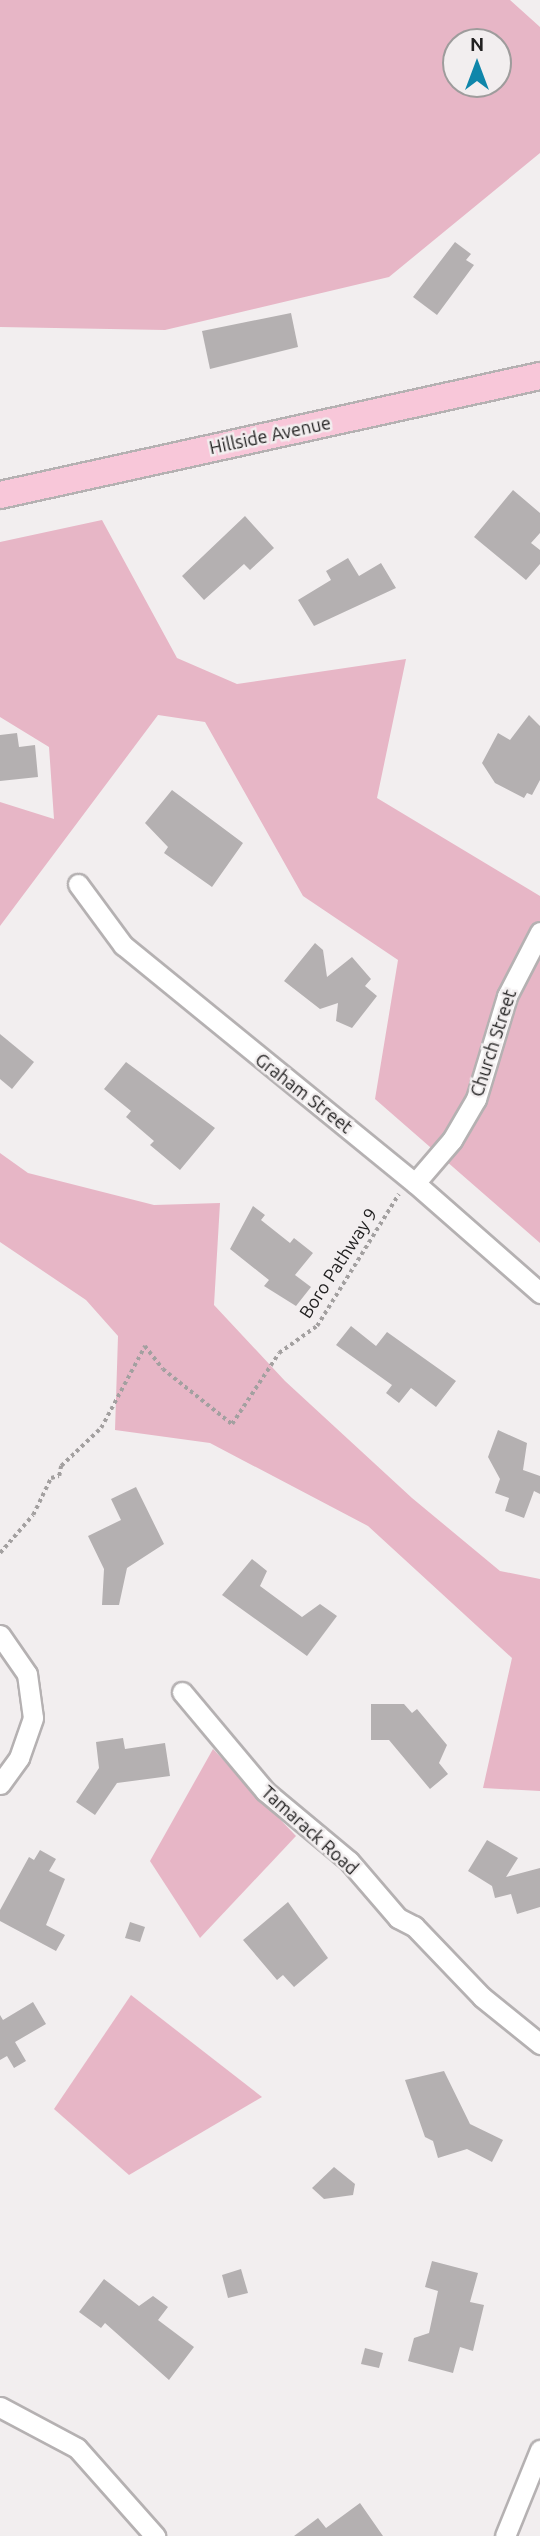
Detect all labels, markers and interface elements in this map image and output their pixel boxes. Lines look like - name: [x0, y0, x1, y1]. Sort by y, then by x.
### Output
- north arrow: [442, 28, 512, 98]
- text: N: [470, 33, 484, 55]
- street label: Hillside Avenue: [207, 412, 333, 458]
- street label: Church Street: [466, 987, 520, 1099]
- street label: Graham Street: [251, 1048, 357, 1138]
- street label: Boro Pathway 9: [294, 1204, 382, 1322]
- street label: Tamarack Road: [257, 1781, 363, 1879]

